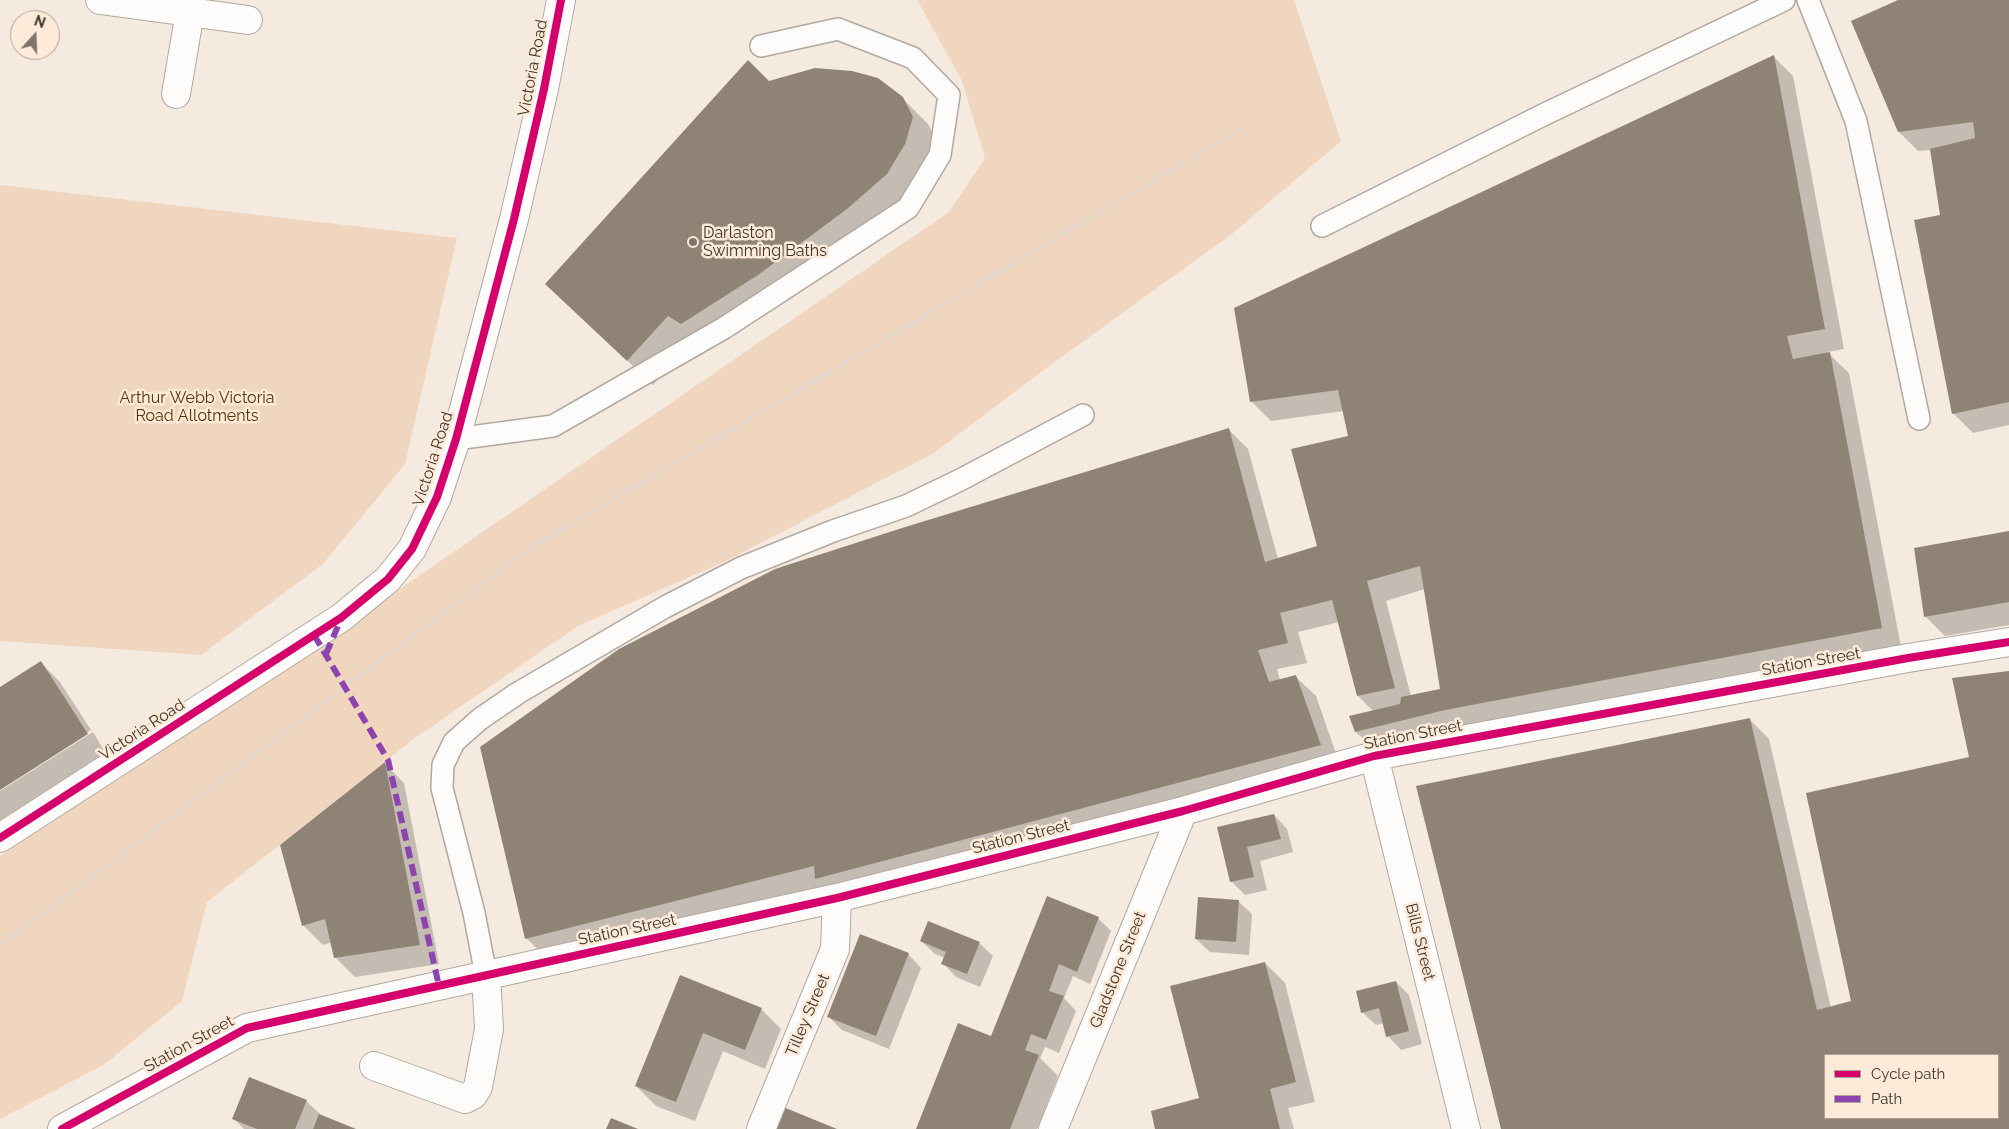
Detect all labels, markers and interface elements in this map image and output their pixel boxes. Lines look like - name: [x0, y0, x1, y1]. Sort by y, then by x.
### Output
- north arrow: [10, 10, 60, 60]
- text: N: [32, 12, 48, 31]
- street label: Victoria Road: [514, 18, 552, 118]
- place label: Darlaston Swimming Baths: [703, 223, 827, 261]
- marker: Darlaston Swimming Baths: [687, 236, 699, 248]
- park label: Arthur Webb Victoria Road Allotments: [120, 388, 274, 426]
- street label: Victoria Road: [409, 409, 457, 509]
- street label: Station Street: [1760, 644, 1862, 680]
- street label: Victoria Road: [96, 695, 188, 765]
- street label: Station Street: [1362, 716, 1464, 754]
- street label: Station Street: [970, 816, 1072, 858]
- street label: Bills Street: [1401, 901, 1439, 983]
- street label: Gladstone Street: [1086, 909, 1150, 1031]
- street label: Station Street: [576, 910, 678, 950]
- street label: Tilley Street: [782, 971, 834, 1059]
- street label: Station Street: [141, 1011, 237, 1077]
- legend: [1824, 1054, 1999, 1119]
- text: Cycle path: [1871, 1065, 1945, 1083]
- text: Path: [1871, 1090, 1902, 1108]

